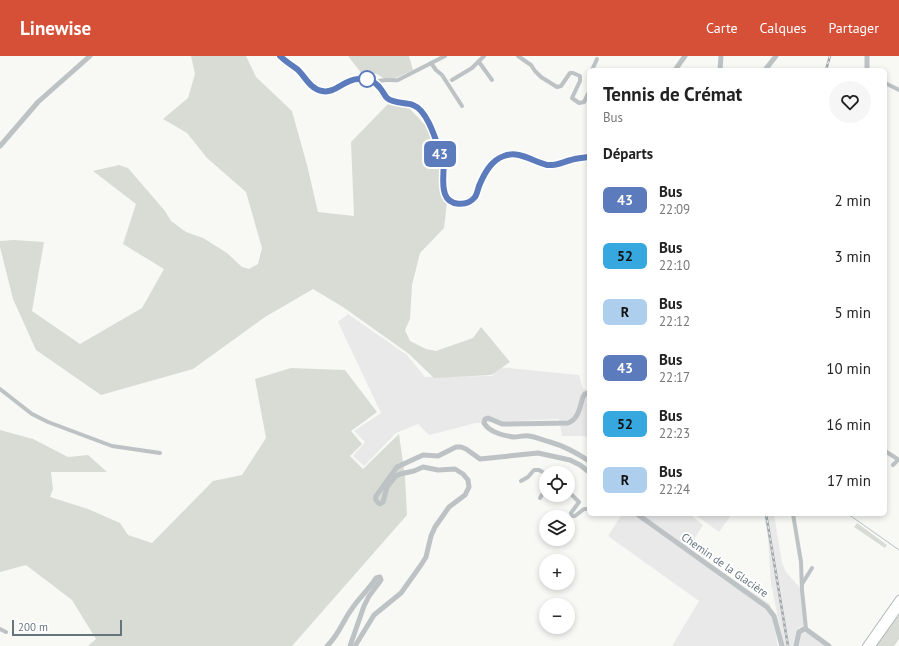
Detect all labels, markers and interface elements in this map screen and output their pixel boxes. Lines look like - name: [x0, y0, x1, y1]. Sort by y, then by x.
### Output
- text: Linewise: [20, 16, 91, 40]
- text: Carte: [706, 19, 738, 37]
- text: Calques: [760, 19, 806, 37]
- text: Partager: [828, 19, 879, 37]
- unlabelled marker: [358, 70, 376, 88]
- button: heart: [829, 81, 871, 123]
- text: Tennis de Crémat: [603, 82, 742, 106]
- text: Bus: [603, 109, 623, 126]
- line badge: 43: [422, 141, 458, 167]
- text: Départs: [603, 144, 653, 163]
- text: 43: [432, 145, 448, 163]
- text: Bus: [659, 182, 682, 201]
- text: 43: [617, 191, 633, 209]
- text: 2 min: [834, 191, 871, 210]
- text: 22:09: [659, 201, 690, 218]
- text: Bus: [659, 238, 682, 257]
- text: 52: [617, 247, 633, 265]
- text: 3 min: [834, 247, 871, 266]
- text: 22:10: [659, 257, 690, 274]
- text: Bus: [659, 294, 682, 313]
- text: R: [621, 303, 629, 321]
- text: 5 min: [834, 303, 871, 322]
- text: 22:12: [659, 313, 690, 330]
- text: Bus: [659, 350, 682, 369]
- text: 43: [617, 359, 633, 377]
- text: 10 min: [826, 359, 871, 378]
- text: 22:17: [659, 369, 690, 386]
- text: Bus: [659, 406, 682, 425]
- text: 52: [617, 415, 633, 433]
- text: 16 min: [826, 415, 871, 434]
- text: 22:23: [659, 425, 690, 442]
- text: Bus: [659, 462, 682, 481]
- map controls: [539, 466, 575, 634]
- button: locate: [539, 466, 575, 502]
- text: R: [621, 471, 629, 489]
- text: 17 min: [827, 471, 871, 490]
- text: 22:24: [659, 481, 690, 498]
- button: layers: [539, 510, 575, 546]
- street label: Chemin de la Glacière: [679, 530, 772, 601]
- button: +: [539, 554, 575, 590]
- button: −: [539, 598, 575, 634]
- scale bar: [12, 618, 122, 637]
- text: 200 m: [18, 620, 48, 634]

